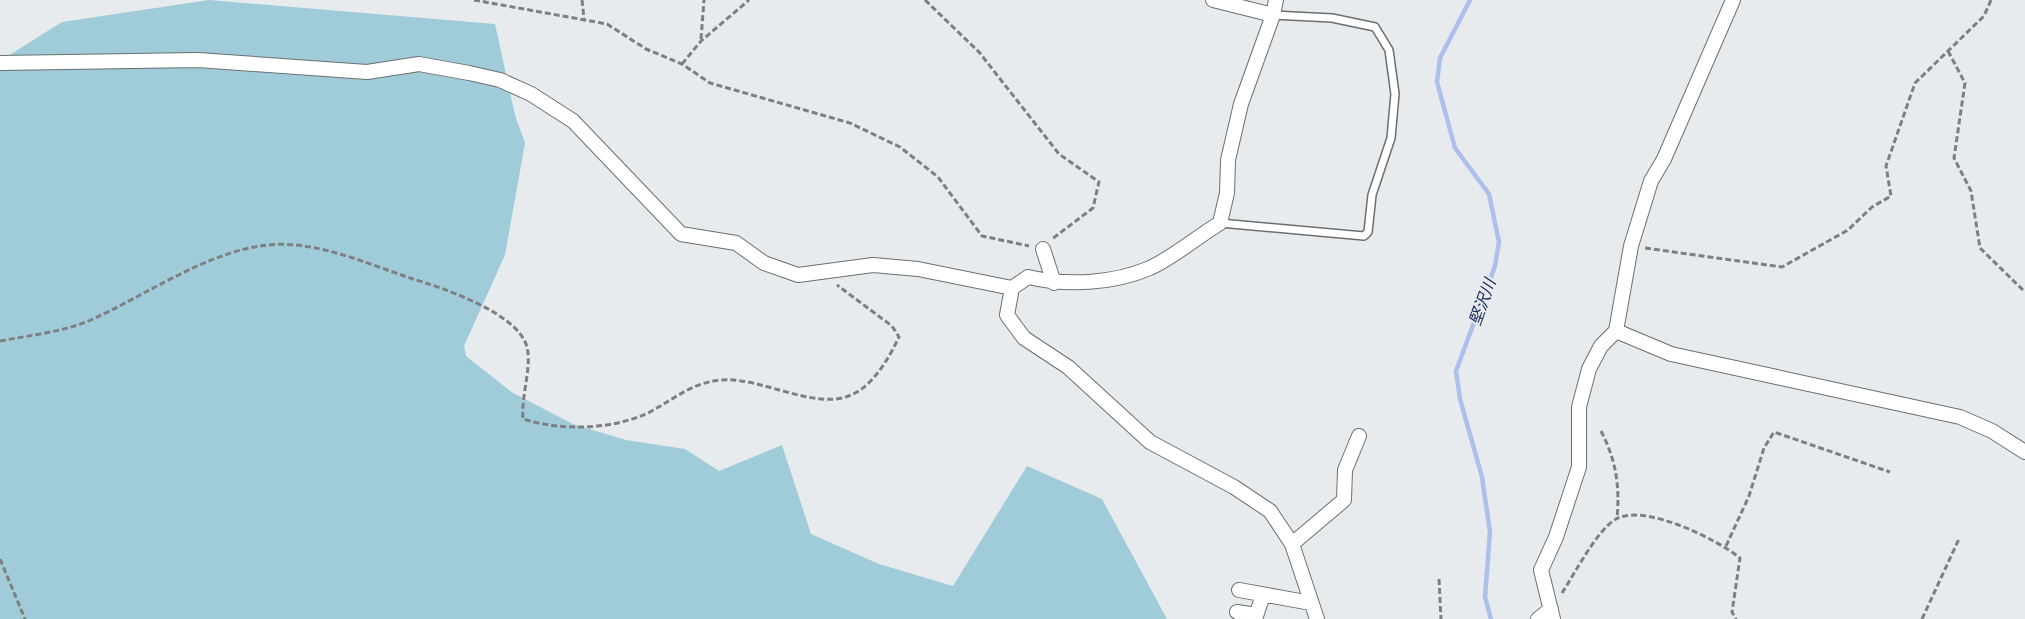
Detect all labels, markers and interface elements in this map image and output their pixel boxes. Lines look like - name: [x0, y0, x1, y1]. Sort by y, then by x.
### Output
- water label: 堅沢川: [1465, 274, 1500, 328]

